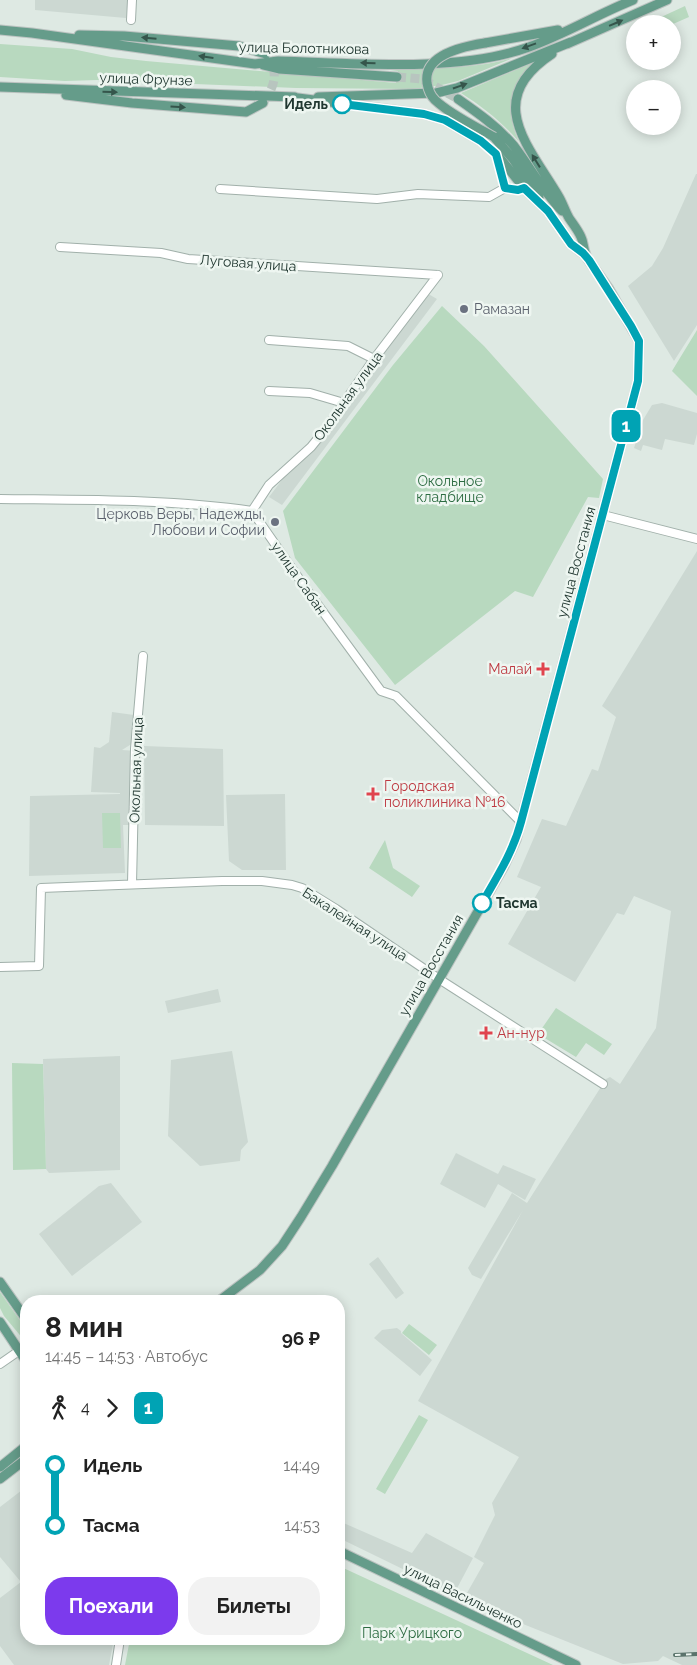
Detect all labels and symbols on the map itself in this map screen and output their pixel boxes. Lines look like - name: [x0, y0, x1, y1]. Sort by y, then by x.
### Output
- one-way arrow: [609, 19, 624, 27]
- one-way arrow: [140, 34, 156, 42]
- street label: улица Болотникова: [239, 39, 369, 57]
- one-way arrow: [521, 43, 536, 51]
- one-way arrow: [198, 53, 214, 61]
- one-way arrow: [360, 59, 376, 67]
- street label: улица Фрунзе: [99, 69, 193, 89]
- one-way arrow: [453, 82, 468, 89]
- one-way arrow: [102, 88, 118, 96]
- marker: Идель: [332, 94, 352, 114]
- place label: Идель: [284, 96, 329, 112]
- one-way arrow: [170, 103, 186, 111]
- one-way arrow: [531, 154, 540, 168]
- street label: Луговая улица: [199, 252, 297, 274]
- place label: Рамазан: [474, 301, 530, 317]
- marker: Рамазан: [458, 303, 470, 315]
- street label: Окольная улица: [310, 348, 386, 444]
- line badge: 1: [610, 410, 642, 442]
- park label: Окольное кладбище: [416, 473, 484, 505]
- street label: улица Восстания: [554, 505, 598, 619]
- place label: Церковь Веры, Надежды, Любови и Софии: [96, 506, 265, 538]
- marker: Церковь Веры, Надежды, Любови и Софии: [269, 516, 281, 528]
- street label: улица Сабан: [268, 539, 330, 617]
- place label: Малай: [488, 661, 532, 677]
- marker: Малай: [536, 662, 550, 676]
- street label: Окольная улица: [126, 717, 146, 823]
- place label: Городская поликлиника №16: [384, 778, 505, 810]
- marker: Городская поликлиника №16: [366, 787, 380, 801]
- street label: Бакалейная улица: [299, 884, 411, 964]
- marker: Тасма: [472, 893, 492, 913]
- place label: Тасма: [496, 895, 538, 911]
- street label: улица Восстания: [396, 912, 466, 1018]
- place label: Ан-нур: [497, 1025, 545, 1041]
- marker: Ан-нур: [479, 1026, 493, 1040]
- street label: улица Васильченко: [401, 1560, 525, 1632]
- park label: Парк Урицкого: [362, 1625, 462, 1641]

